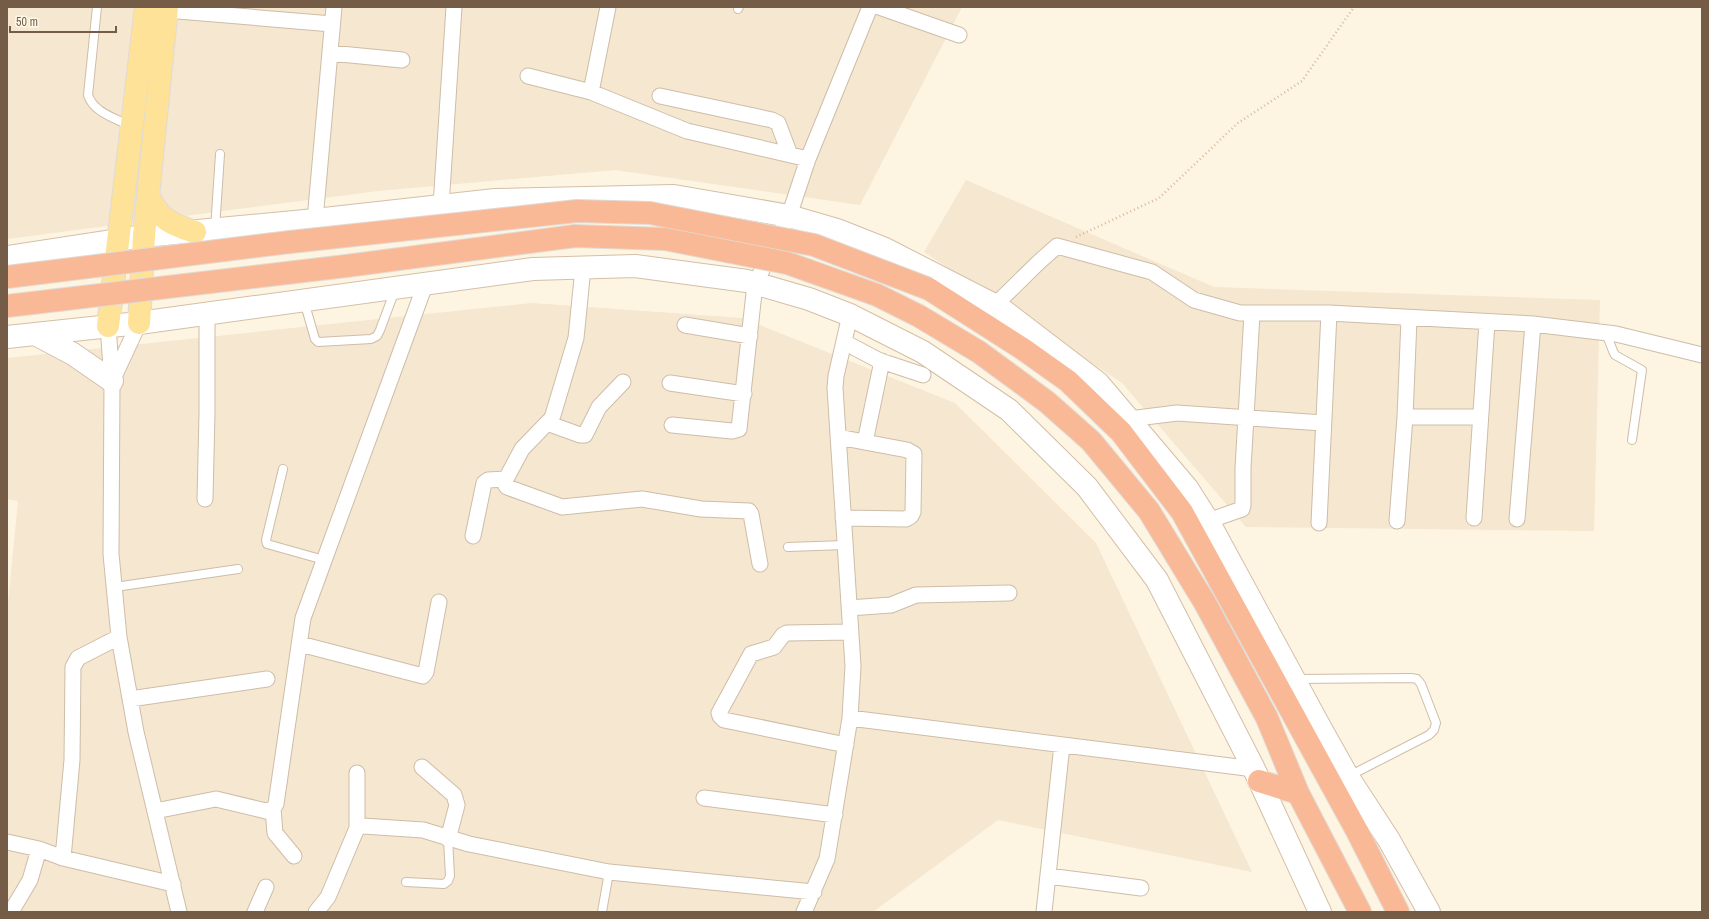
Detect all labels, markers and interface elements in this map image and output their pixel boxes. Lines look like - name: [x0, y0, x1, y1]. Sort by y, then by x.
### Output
- scale bar: [10, 8, 116, 34]
- text: 50 m: [16, 14, 38, 30]

